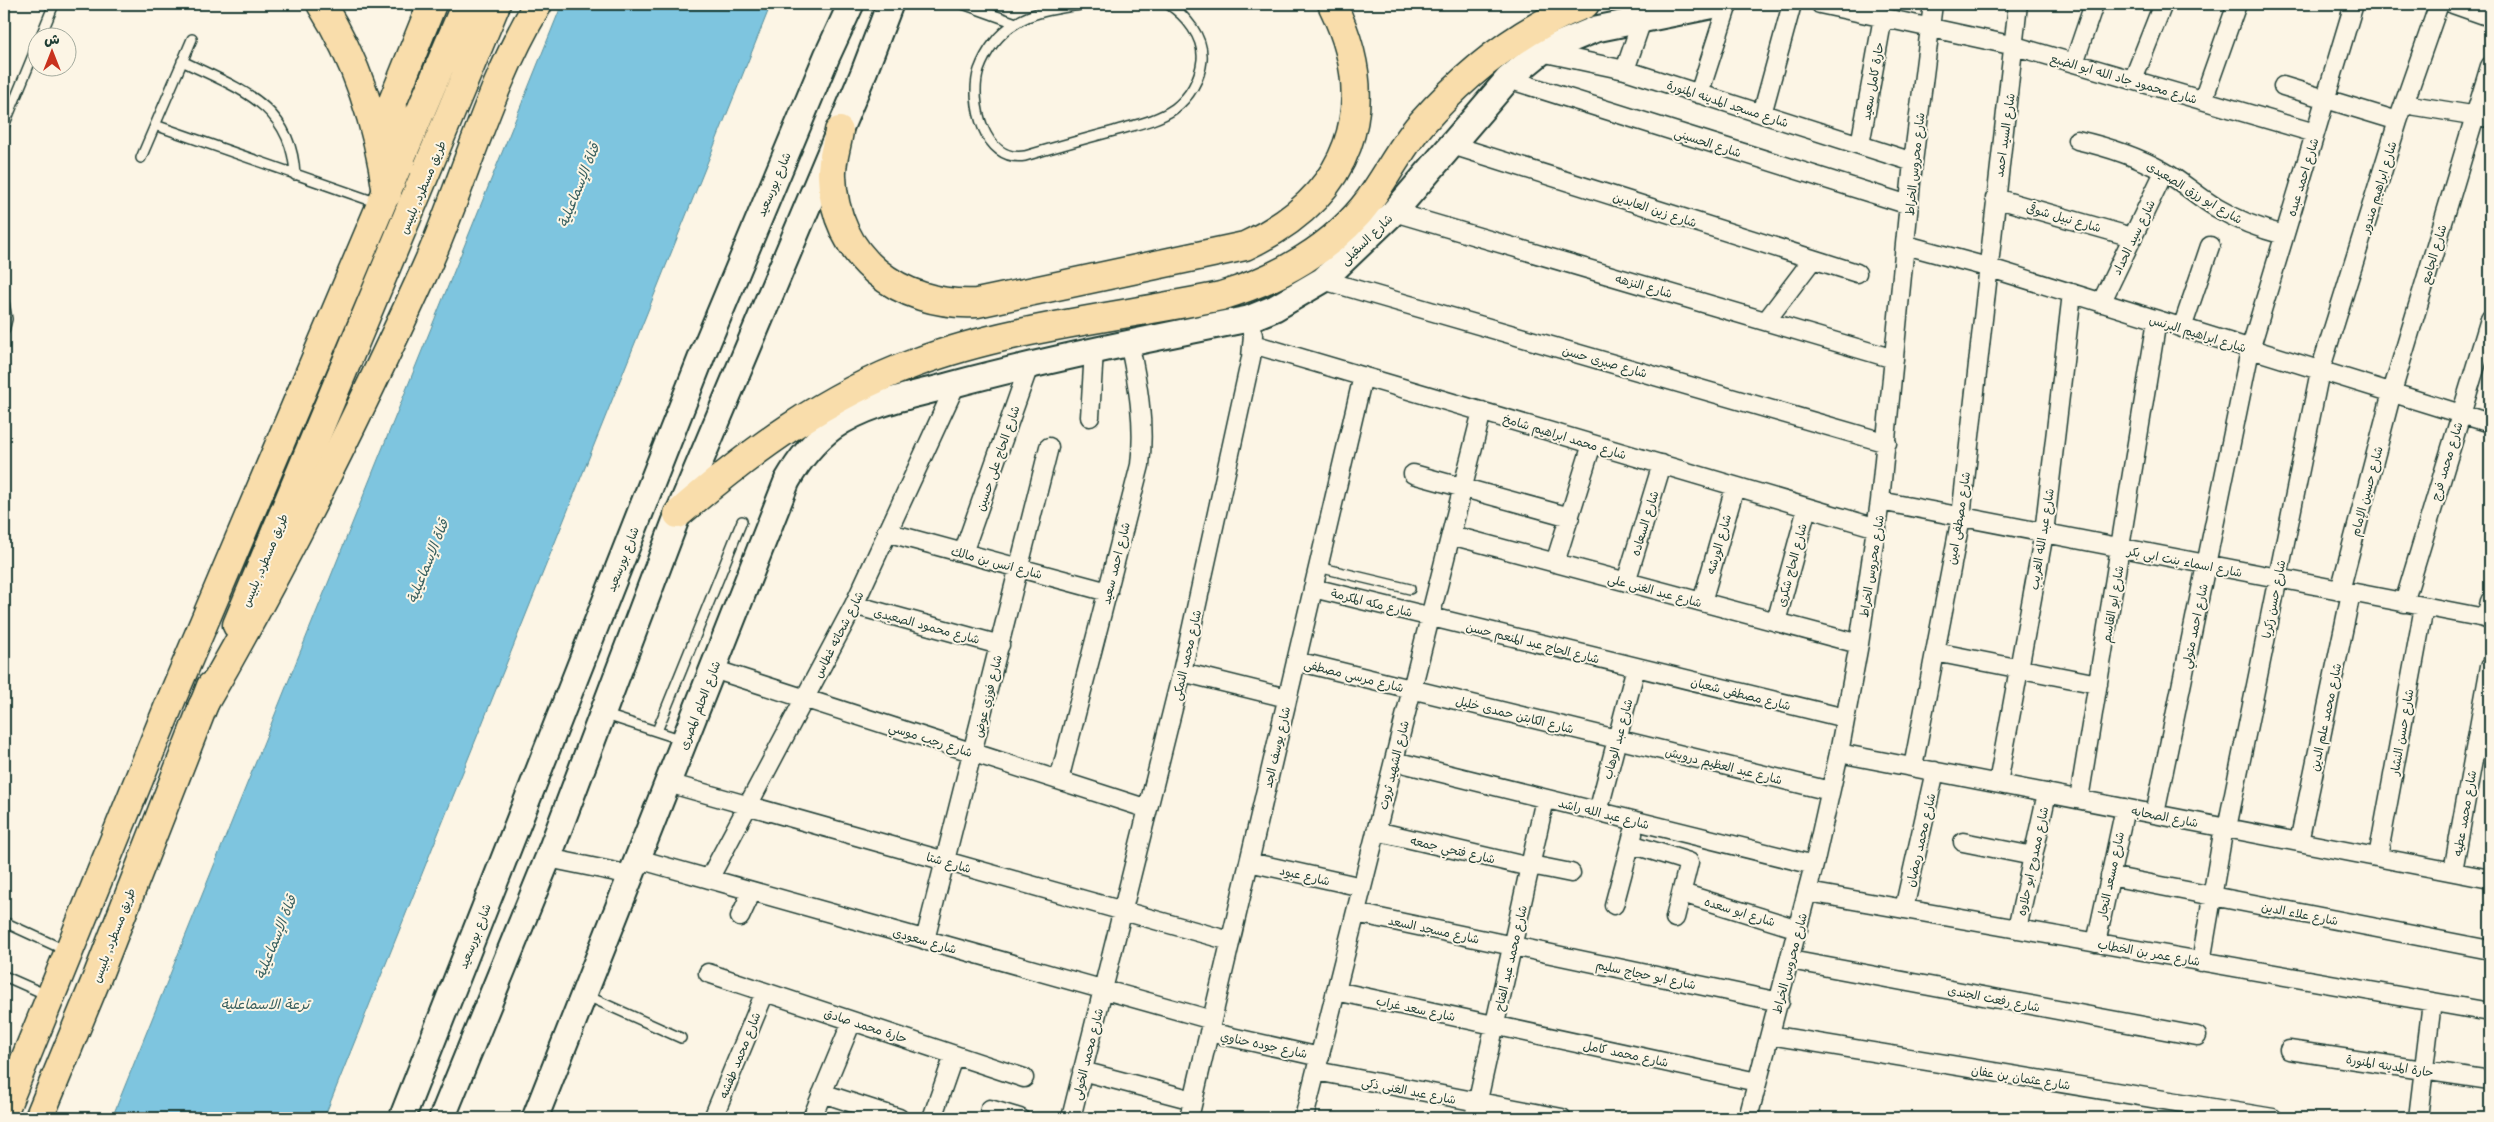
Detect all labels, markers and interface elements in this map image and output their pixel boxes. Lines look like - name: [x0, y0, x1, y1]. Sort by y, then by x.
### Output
- north arrow: [28, 28, 78, 78]
- text: ش: [44, 29, 60, 48]
- street label: حارة كامل سعيد: [1857, 41, 1887, 121]
- street label: شارع محمود جاد الله ابو الضبع: [2048, 49, 2199, 109]
- street label: شارع مسجد المدينه المنورة: [1664, 76, 1791, 132]
- street label: شارع السيد احمد: [1990, 92, 2020, 178]
- street label: شارع محروس الخراط: [1901, 112, 1929, 217]
- street label: شارع الحسينى: [1672, 124, 1743, 162]
- street label: شارع احمد عبده: [2282, 136, 2323, 219]
- street label: طريق مسطرد, بلبيس: [395, 138, 450, 237]
- water label: قناة الإسماعيلية: [553, 139, 605, 230]
- street label: شارع ابراهيم مندور: [2356, 139, 2402, 236]
- street label: شارع بورسعيد: [752, 149, 796, 219]
- street label: شارع ابو رزق الصعيدى: [2143, 157, 2246, 229]
- street label: شارع زين العابدين: [1610, 188, 1699, 232]
- street label: شارع سيد الحداد: [2108, 197, 2160, 278]
- street label: شارع نبيل شوقى: [2024, 199, 2103, 237]
- street label: شارع السقيلى: [1336, 210, 1397, 269]
- street label: شارع الجامع: [2416, 222, 2452, 286]
- street label: شارع النزهه: [1613, 269, 1675, 303]
- street label: شارع ابراهيم البرنس: [2147, 311, 2248, 357]
- street label: شارع صبرى حسن: [1560, 341, 1649, 383]
- street label: شارع الحاج على حسين: [971, 403, 1024, 514]
- street label: شارع محمد ابراهيم شامخ: [1501, 410, 1629, 464]
- street label: شارع محمد فرج: [2426, 420, 2467, 503]
- street label: شارع حسين الإمام: [2346, 444, 2388, 538]
- street label: شارع مصطفى امين: [1943, 470, 1975, 566]
- street label: شارع عبد الله الغريب: [2025, 487, 2059, 591]
- street label: شارع السعاده: [1627, 488, 1663, 558]
- street label: طريق مسطرد, بلبيس: [237, 511, 292, 610]
- street label: شارع الورشه: [1702, 512, 1736, 576]
- street label: شارع محروس الخراط: [1855, 514, 1889, 619]
- water label: قناة الإسماعيلية: [402, 515, 454, 606]
- street label: شارع احمد سعيد: [1097, 520, 1135, 606]
- street label: شارع الحاج شكرى: [1772, 521, 1812, 609]
- street label: شارع بورسعيد: [602, 524, 644, 595]
- street label: شارع انس بن مالك: [949, 542, 1044, 584]
- street label: شارع اسماء بنت ابى بكر: [2125, 542, 2244, 582]
- street label: شارع حسن زكريا: [2258, 558, 2290, 640]
- street label: شارع ابو القاسم: [2097, 564, 2129, 644]
- street label: شارع عبد الغنى على: [1606, 570, 1704, 612]
- street label: شارع احمد متولي: [2177, 582, 2215, 671]
- street label: شارع مكه المكرمة: [1329, 584, 1415, 622]
- street label: شارع شحاته غطاس: [809, 588, 869, 681]
- street label: شارع محمود الصعيدى: [872, 603, 982, 649]
- street label: شارع محمد النمكى: [1168, 608, 1206, 702]
- street label: شارع الحاج عبد المنعم حسن: [1464, 618, 1601, 668]
- street label: شارع فوزي عوض: [969, 653, 1007, 739]
- street label: شارع مرسى مصطفى: [1302, 655, 1406, 697]
- street label: شارع الحلم المصرى: [675, 658, 725, 753]
- street label: شارع محمد علم الدين: [2306, 661, 2346, 773]
- street label: شارع مصطفى شعبان: [1689, 673, 1793, 715]
- street label: شارع حسن النشار: [2385, 688, 2418, 778]
- street label: شارع الكابتن حمدى خليل: [1454, 692, 1576, 738]
- street label: شارع عبد الوهاب: [1599, 697, 1637, 782]
- street label: شارع يوسف الجد: [1259, 705, 1295, 790]
- street label: شارع رجب موسي: [886, 718, 975, 764]
- street label: شارع الشهيد ثروت: [1374, 719, 1414, 812]
- street label: شارع عبد العظيم درويش: [1663, 743, 1784, 789]
- street label: شارع محمد عطيه: [2449, 769, 2481, 857]
- street label: شارع محمد رمضان: [1901, 791, 1941, 889]
- street label: شارع عبد الله راشد: [1556, 794, 1651, 834]
- street label: شارع الصحابه: [2130, 802, 2200, 832]
- street label: شارع ممدوح ابو حلاوه: [2013, 805, 2053, 917]
- street label: شارع مسعد النجار: [2093, 830, 2129, 921]
- street label: شارع فتحي جمعه: [1408, 831, 1497, 870]
- street label: شارع شتا: [924, 848, 973, 878]
- street label: شارع عبود: [1278, 861, 1332, 891]
- street label: طريق مسطرد, بلبيس: [88, 885, 139, 985]
- water label: قناة الإسماعيلية: [250, 891, 302, 982]
- street label: شارع ابو سعده: [1702, 893, 1777, 931]
- street label: شارع علاء الدين: [2260, 898, 2340, 930]
- street label: شارع بورسعيد: [454, 901, 496, 972]
- street label: شارع محمد عبد الفتاح: [1490, 903, 1532, 1013]
- street label: شارع محروس الخراط: [1768, 911, 1812, 1016]
- street label: شارع مسجد السعد: [1386, 912, 1481, 948]
- street label: شارع سعودى: [891, 923, 959, 959]
- street label: شارع عمر بن الخطاب: [2096, 935, 2202, 971]
- street label: شارع ابو حجاج سليم: [1594, 956, 1697, 994]
- street label: شارع رفعت الجندى: [1946, 981, 2042, 1017]
- street label: شارع سعد غراب: [1374, 992, 1457, 1026]
- water label: ترعة الاسماعلية: [221, 994, 312, 1013]
- street label: حارة محمد صادق: [822, 1004, 910, 1046]
- street label: شارع محمد الخولى: [1068, 1006, 1108, 1102]
- street label: شارع محمد طفشه: [714, 1010, 765, 1101]
- street label: شارع جوده حناوي: [1219, 1027, 1309, 1063]
- street label: شارع محمد كامل: [1582, 1036, 1670, 1072]
- street label: حارة المدينه المنورة: [2345, 1050, 2435, 1081]
- street label: شارع عثمان بن عفان: [1970, 1061, 2072, 1095]
- street label: شارع عبد الغنى ذكى: [1360, 1073, 1458, 1109]

